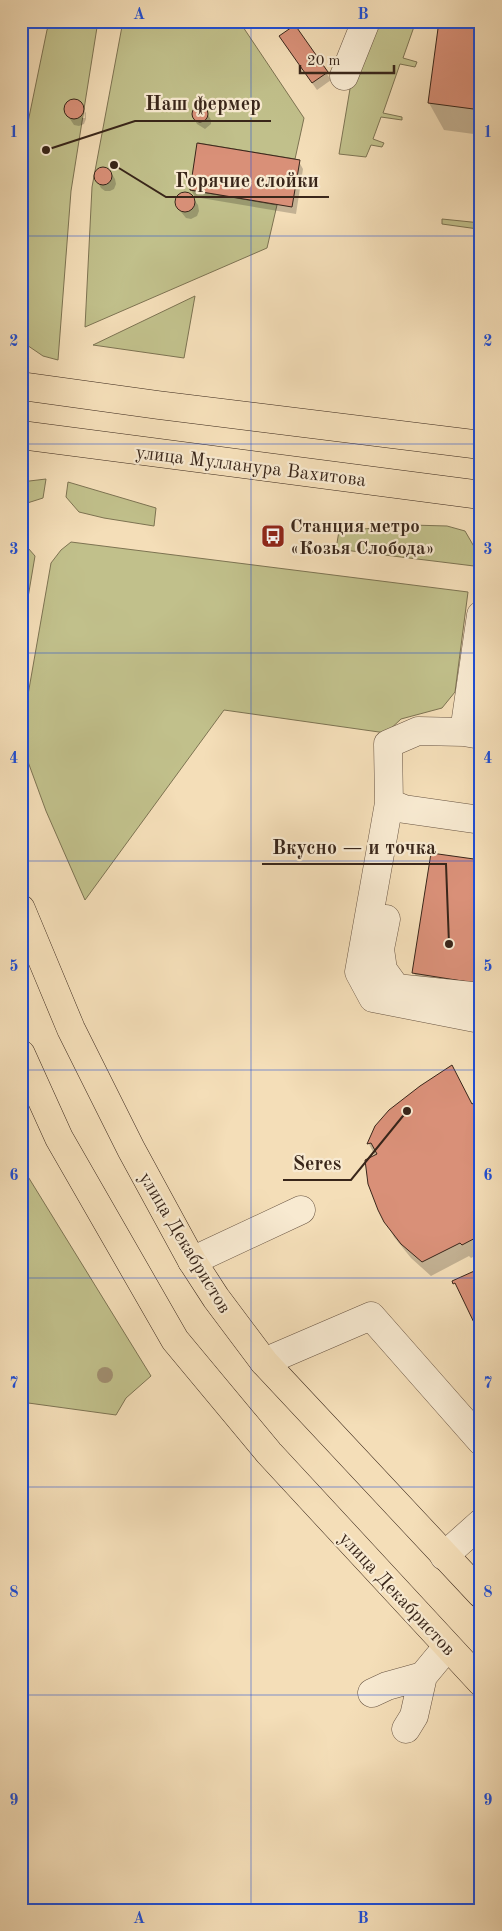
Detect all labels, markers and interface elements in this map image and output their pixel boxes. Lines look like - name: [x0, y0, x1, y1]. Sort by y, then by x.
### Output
- text: A: [133, 7, 145, 23]
- text: B: [357, 7, 369, 23]
- scale bar: [300, 42, 393, 74]
- text: 20 m: [307, 54, 341, 69]
- callout: Наш фермер: [135, 86, 271, 121]
- text: Наш фермер: [145, 95, 261, 115]
- text: 1: [9, 125, 19, 141]
- text: 1: [483, 125, 493, 141]
- callout: Горячие слойки: [166, 162, 329, 197]
- text: Горячие слойки: [175, 172, 319, 192]
- text: 2: [9, 334, 19, 350]
- text: 2: [483, 334, 493, 350]
- street label: улица Мулланура Вахитова: [134, 444, 368, 491]
- place label: Станция метро «Козья Слобода»: [290, 518, 435, 559]
- bus stop icon: Станция метро «Козья Слобода»: [260, 523, 286, 549]
- text: 3: [9, 542, 19, 558]
- text: 3: [483, 542, 493, 558]
- text: 4: [9, 751, 19, 767]
- text: 4: [483, 751, 493, 767]
- callout: Вкусно — и точка: [262, 829, 446, 864]
- text: Вкусно — и точка: [272, 839, 436, 859]
- text: 5: [9, 959, 19, 975]
- text: 5: [483, 959, 493, 975]
- callout: Seres: [283, 1145, 351, 1180]
- text: Seres: [293, 1155, 341, 1175]
- text: 6: [9, 1168, 19, 1184]
- text: 6: [483, 1168, 493, 1184]
- street label: улица Декабристов: [134, 1169, 233, 1317]
- text: 7: [9, 1376, 19, 1392]
- text: 7: [483, 1376, 493, 1392]
- street label: улица Декабристов: [334, 1529, 458, 1660]
- text: 8: [9, 1585, 19, 1601]
- text: 8: [483, 1585, 493, 1601]
- text: 9: [9, 1793, 19, 1809]
- text: 9: [483, 1793, 493, 1809]
- text: A: [133, 1911, 145, 1927]
- text: B: [357, 1911, 369, 1927]

